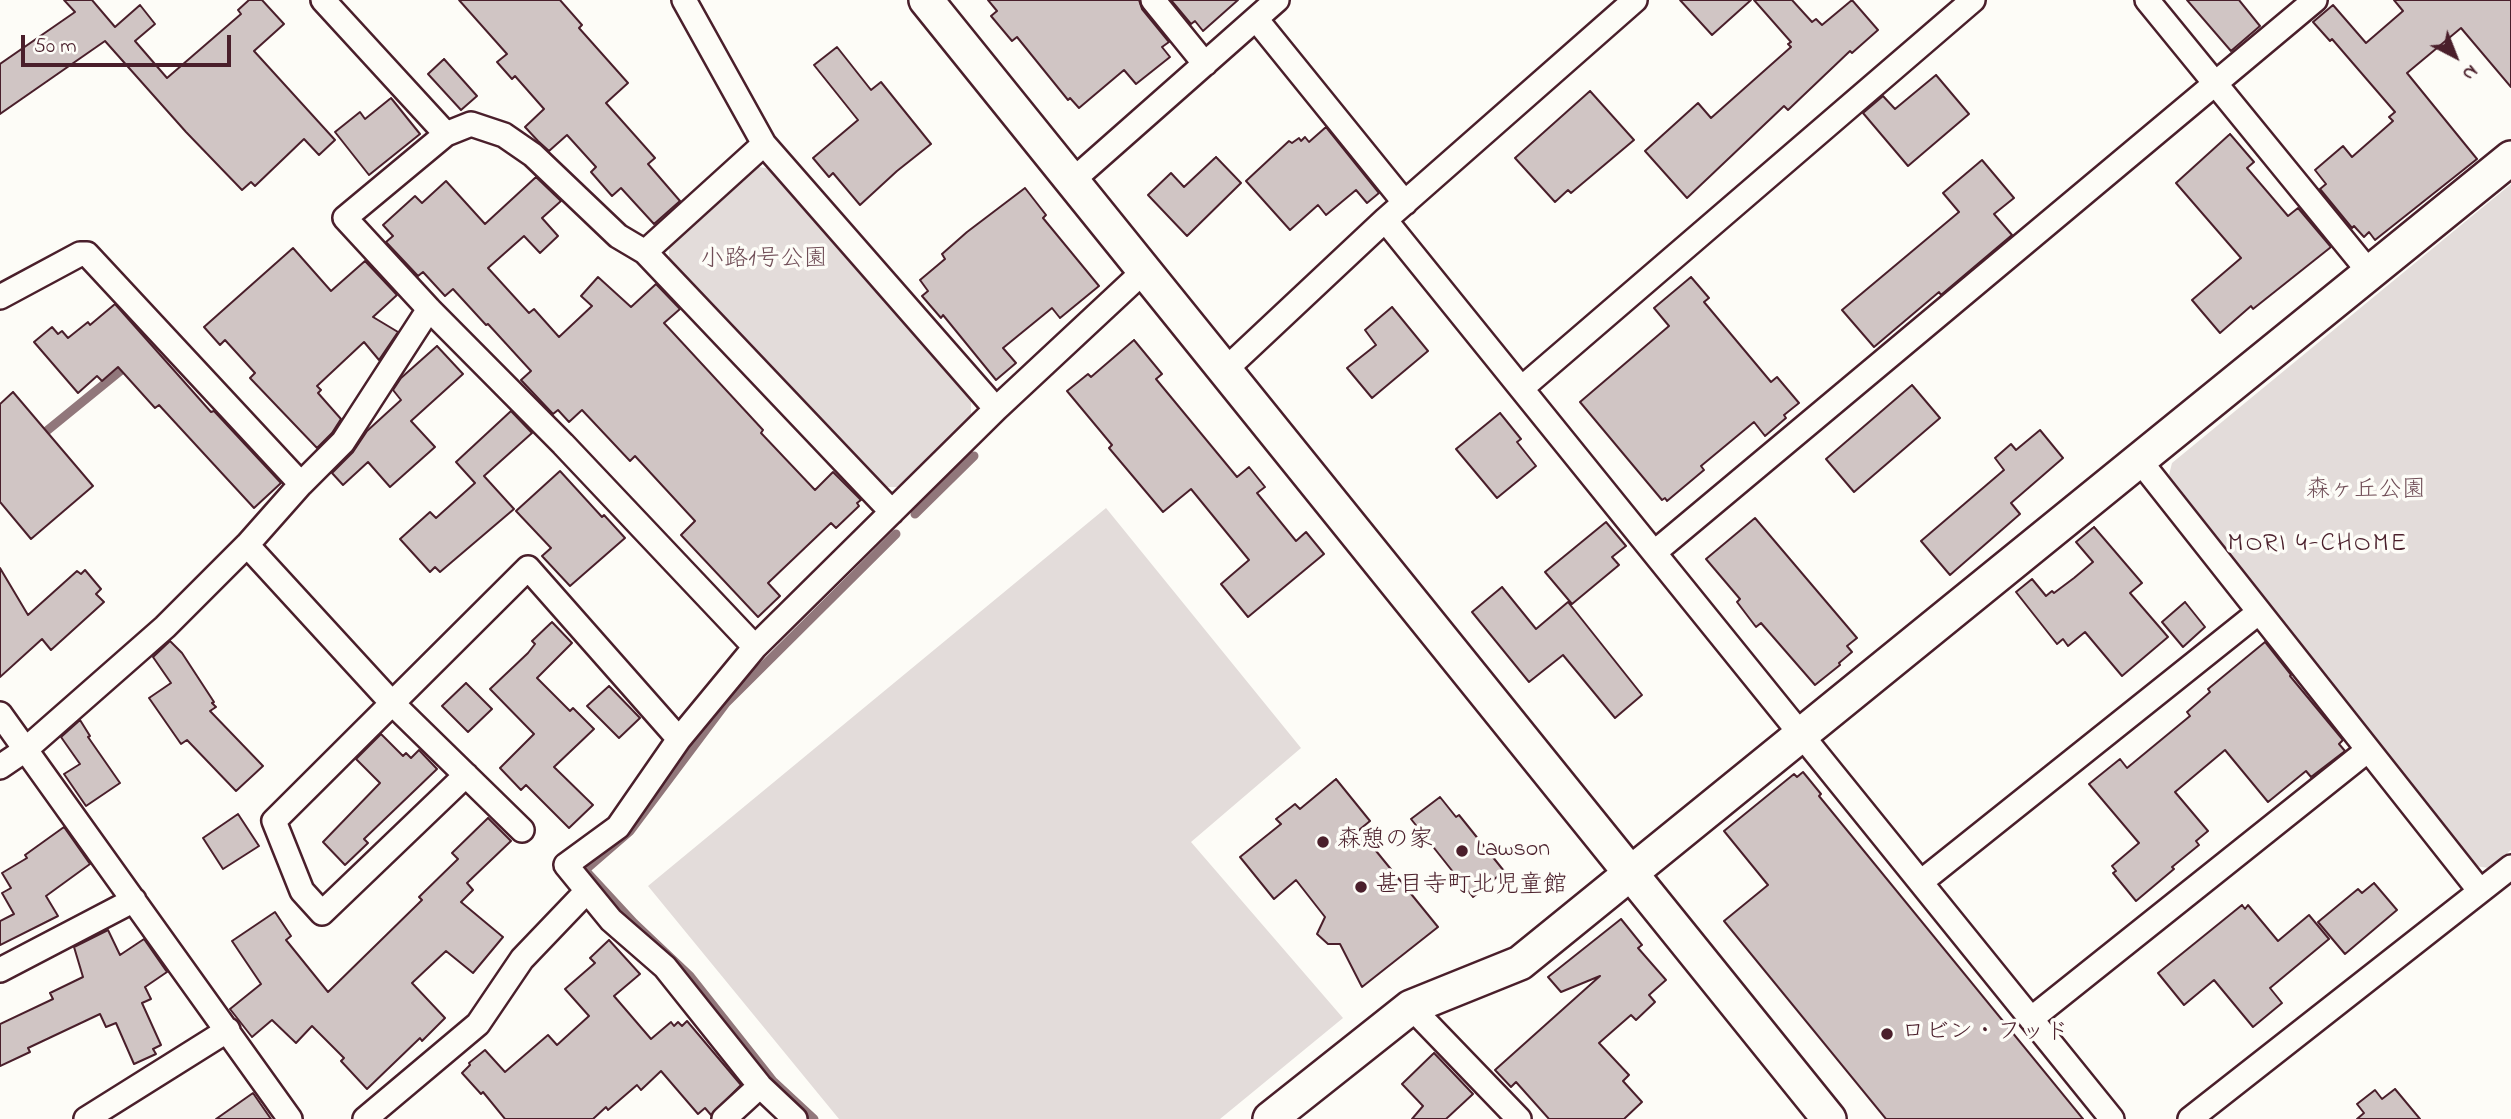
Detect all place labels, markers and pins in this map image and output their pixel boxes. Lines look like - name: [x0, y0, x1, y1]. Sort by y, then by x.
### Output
- place label: 森憩の家: [1337, 828, 1433, 856]
- marker: 森憩の家: [1315, 834, 1331, 850]
- place label: Lawson: [1476, 837, 1550, 865]
- marker: Lawson: [1454, 843, 1470, 859]
- place label: 甚目寺町北児童館: [1375, 873, 1567, 901]
- marker: 甚目寺町北児童館: [1353, 879, 1369, 895]
- place label: ロビン・フッド: [1901, 1020, 2069, 1048]
- marker: ロビン・フッド: [1879, 1026, 1895, 1042]

